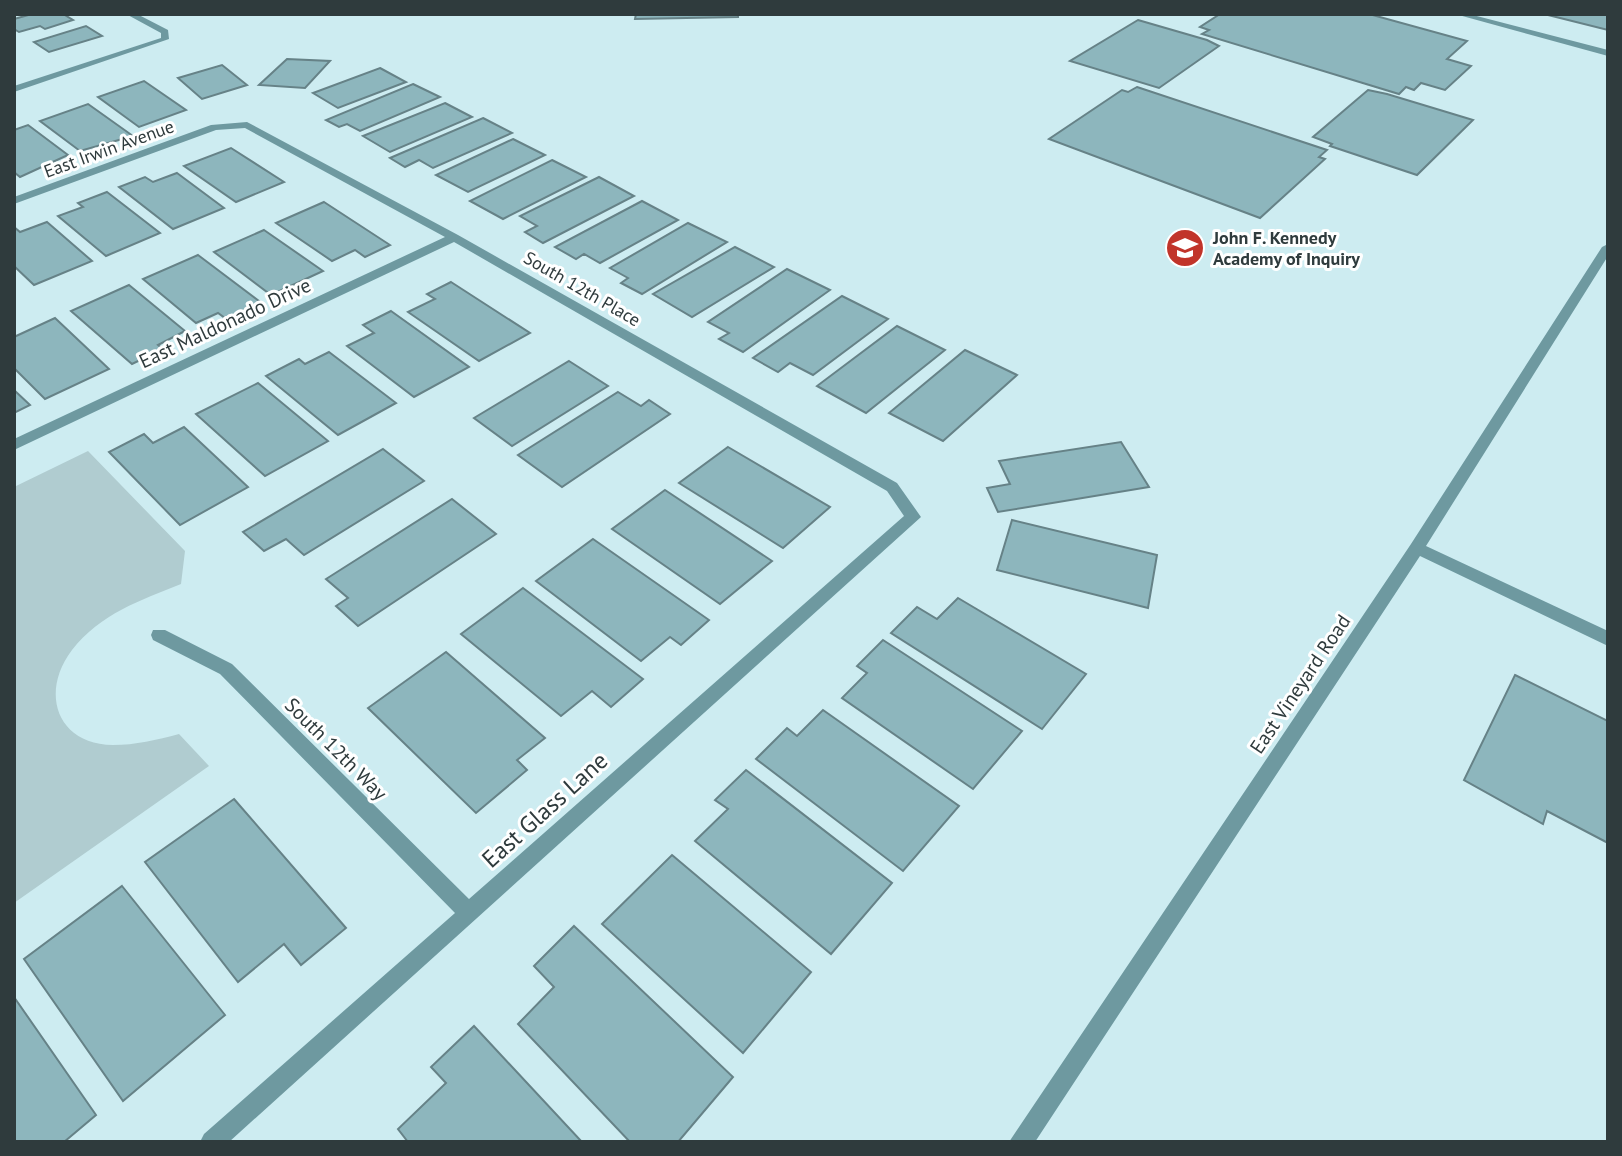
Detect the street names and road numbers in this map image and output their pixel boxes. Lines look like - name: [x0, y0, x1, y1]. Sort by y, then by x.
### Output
- street label: East Irwin Avenue: [41, 114, 177, 183]
- street label: South 12th Place: [520, 246, 645, 331]
- street label: East Maldonado Drive: [135, 272, 315, 374]
- street label: East Vineyard Road: [1244, 609, 1356, 759]
- street label: South 12th Way: [279, 692, 393, 806]
- street label: East Glass Lane: [475, 745, 614, 874]

